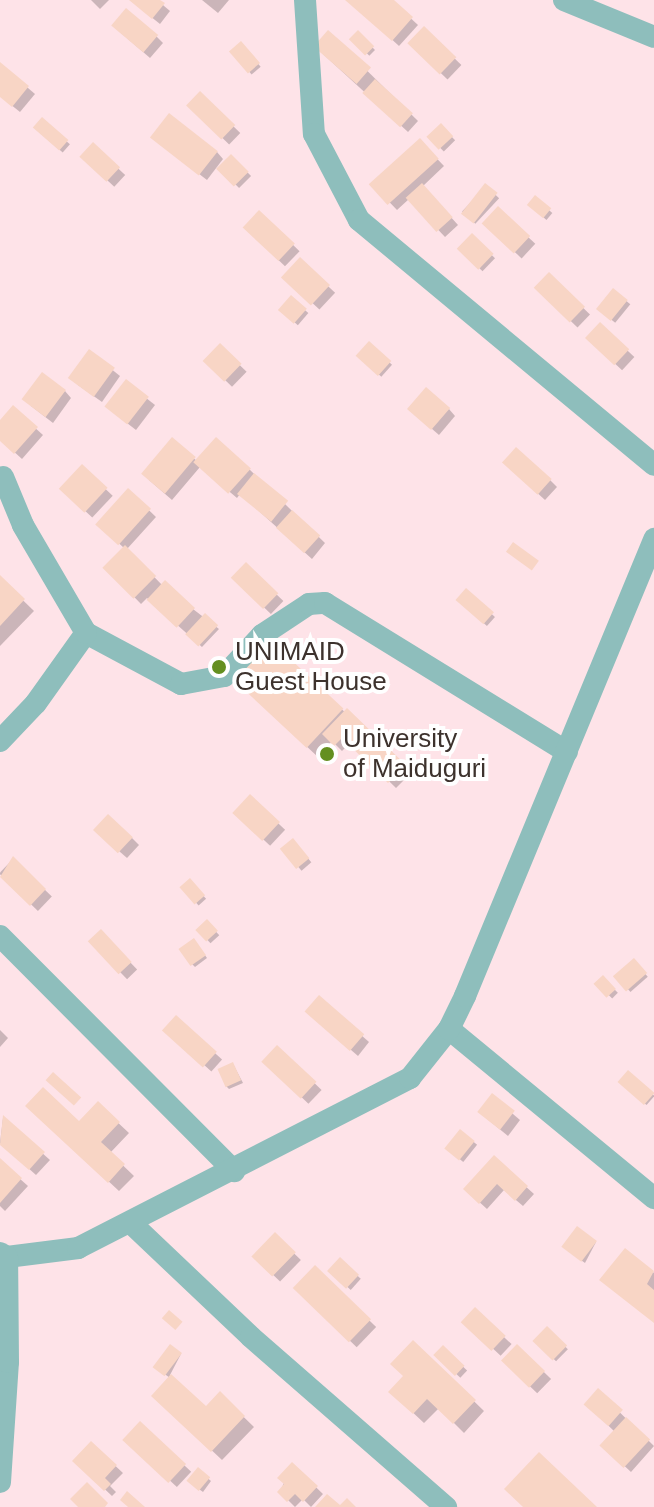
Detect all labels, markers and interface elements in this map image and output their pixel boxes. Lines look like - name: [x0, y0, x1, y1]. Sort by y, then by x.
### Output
- place label: UNIMAID Guest House: [235, 636, 387, 698]
- marker: UNIMAID Guest House: [210, 658, 228, 676]
- place label: University of Maiduguri: [343, 723, 486, 784]
- marker: University of Maiduguri: [318, 745, 336, 763]

